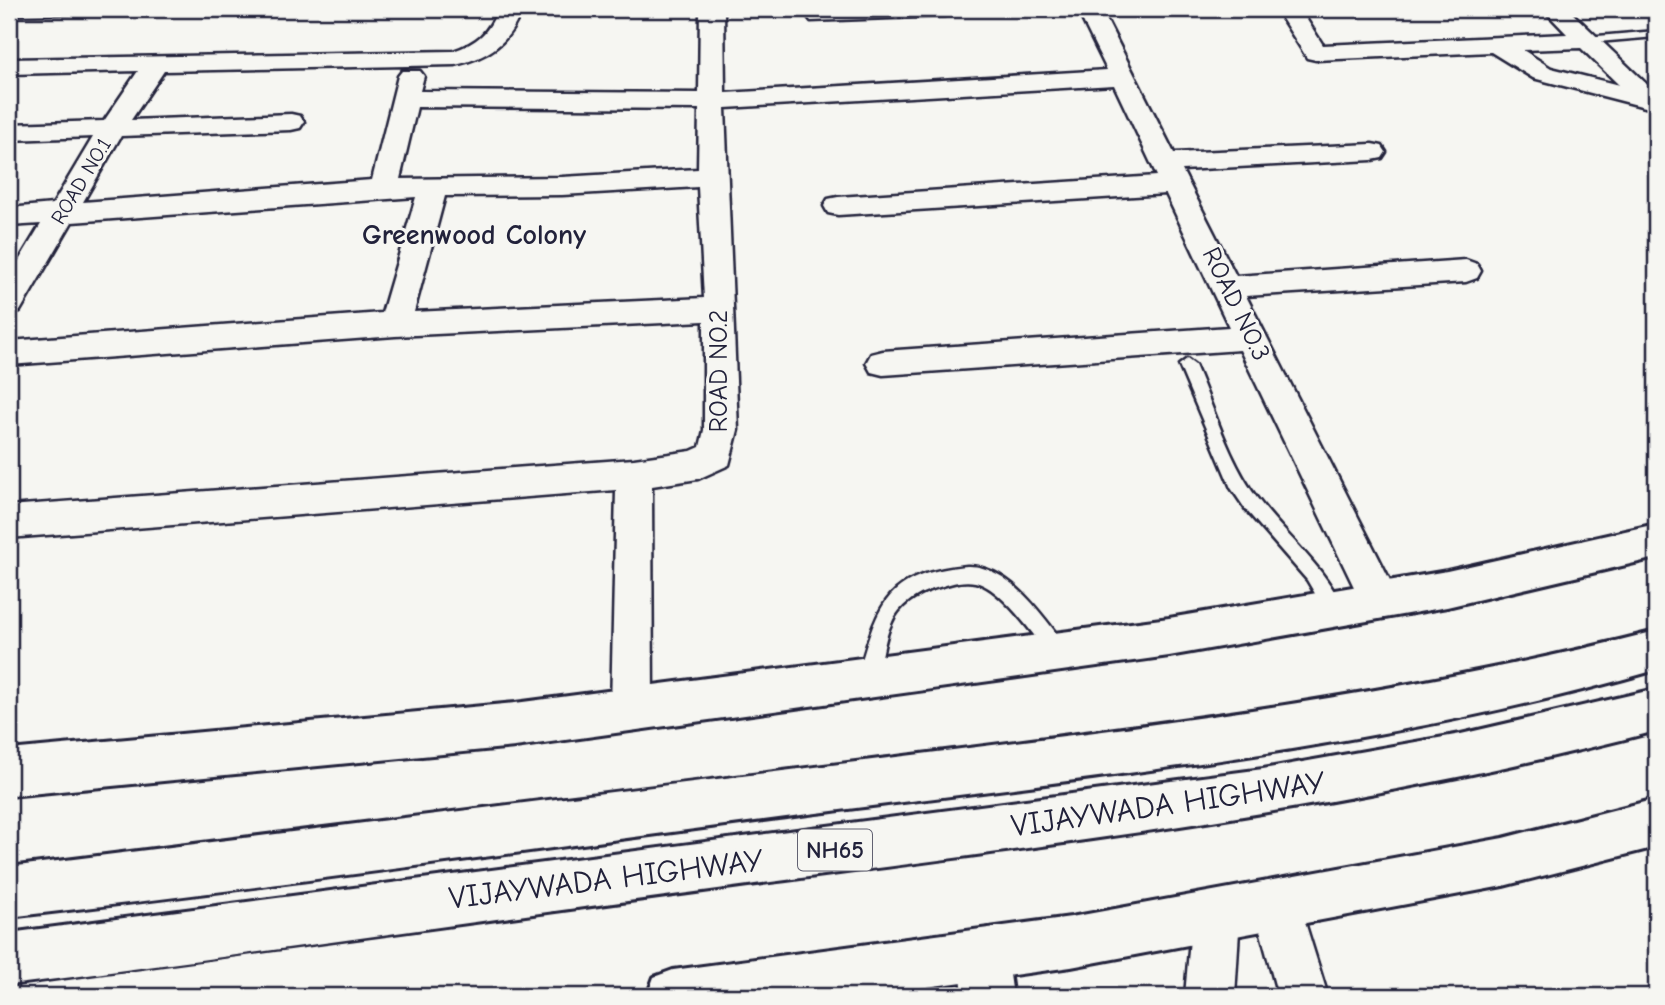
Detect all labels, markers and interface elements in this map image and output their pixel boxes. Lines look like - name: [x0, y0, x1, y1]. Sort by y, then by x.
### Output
- street label: ROAD NO.1: [46, 133, 116, 229]
- district label: Greenwood Colony: [362, 219, 586, 251]
- street label: ROAD NO.3: [1196, 242, 1276, 366]
- street label: ROAD NO.2: [704, 310, 734, 432]
- street label: VIJAYWADA HIGHWAY: [1009, 764, 1327, 844]
- road number: NH65: [798, 830, 872, 870]
- street label: VIJAYWADA HIGHWAY: [447, 841, 765, 917]

